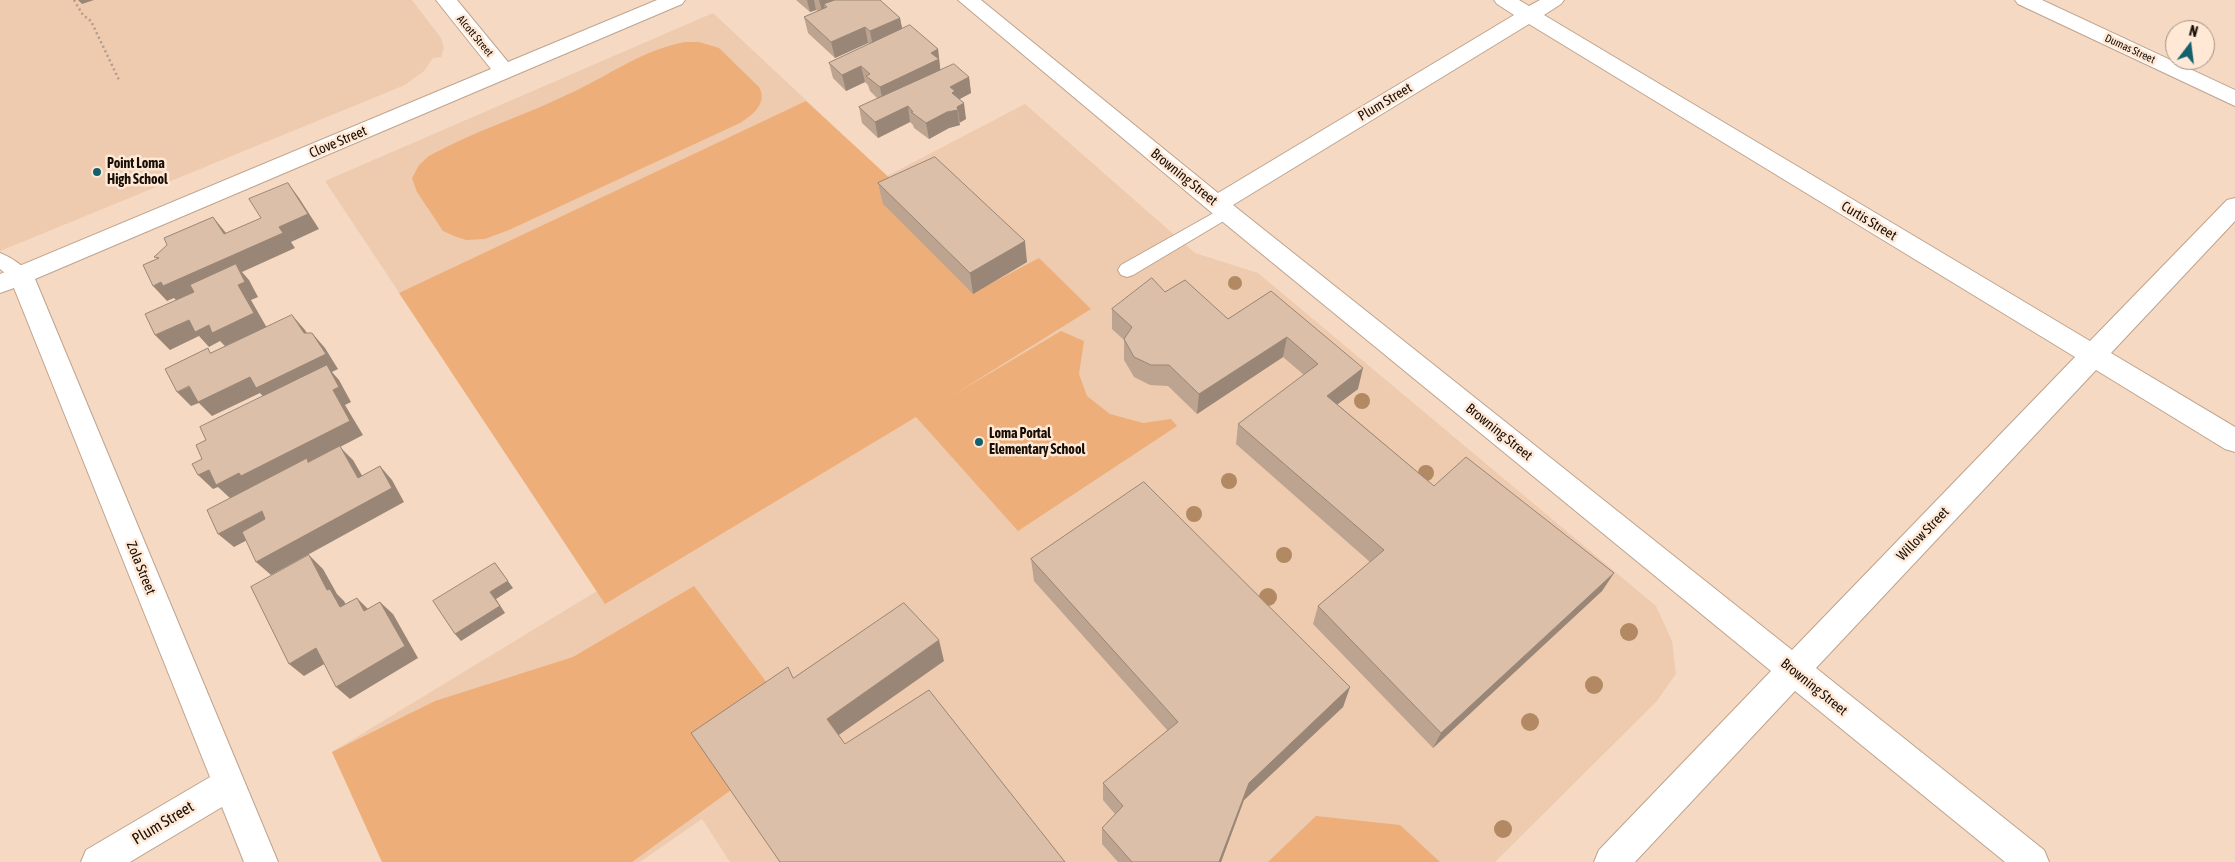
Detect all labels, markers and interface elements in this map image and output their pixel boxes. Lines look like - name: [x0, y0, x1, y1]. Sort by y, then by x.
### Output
- street label: Alcott Street: [454, 13, 496, 59]
- north arrow: [2165, 20, 2215, 70]
- text: N: [2188, 23, 2200, 40]
- street label: Dumas Street: [2103, 32, 2157, 66]
- street label: Plum Street: [1355, 79, 1415, 125]
- street label: Clove Street: [307, 122, 369, 162]
- street label: Browning Street: [1147, 145, 1221, 209]
- place label: Point Loma High School: [107, 156, 168, 188]
- marker: Point Loma High School: [91, 166, 103, 178]
- street label: Curtis Street: [1838, 198, 1900, 244]
- street label: Browning Street: [1462, 400, 1536, 464]
- place label: Loma Portal Elementary School: [989, 426, 1085, 458]
- marker: Loma Portal Elementary School: [973, 436, 985, 448]
- street label: Willow Street: [1893, 504, 1953, 564]
- street label: Zola Street: [123, 539, 159, 597]
- street label: Browning Street: [1777, 655, 1851, 719]
- street label: Plum Street: [129, 797, 197, 849]

